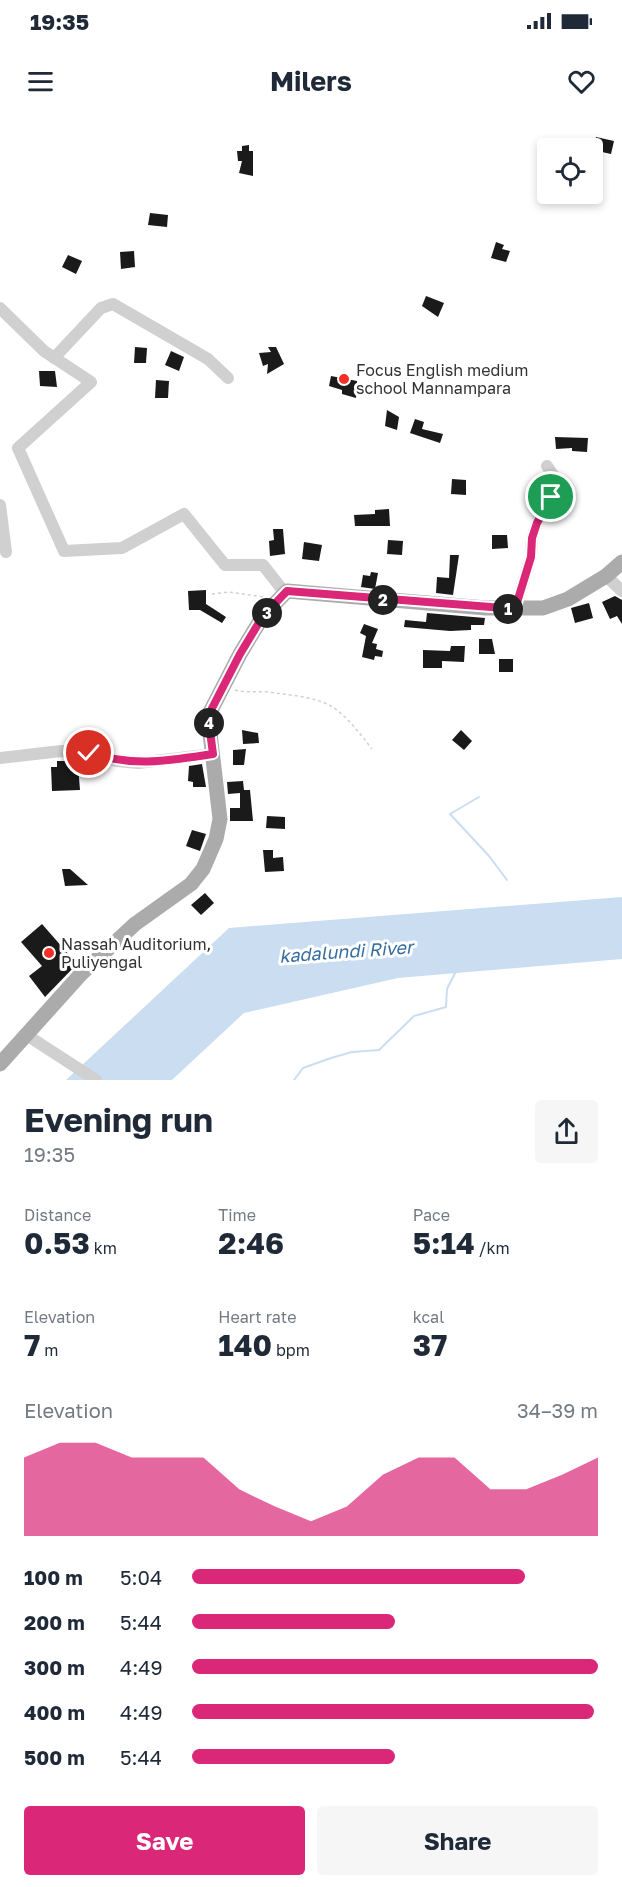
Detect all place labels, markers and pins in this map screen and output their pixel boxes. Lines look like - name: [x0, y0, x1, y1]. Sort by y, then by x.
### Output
- place label: Focus English medium school Mannampara: [356, 360, 528, 398]
- marker: Focus English medium school Mannampara: [337, 372, 351, 386]
- pin: [525, 471, 576, 522]
- pin: 2: [368, 585, 398, 615]
- pin: 1: [493, 594, 523, 624]
- pin: 3: [252, 598, 282, 628]
- pin: 4: [194, 708, 224, 738]
- pin: [63, 727, 114, 778]
- place label: Nassah Auditorium, Puliyengal: [61, 934, 211, 972]
- marker: Nassah Auditorium, Puliyengal: [42, 946, 56, 960]

